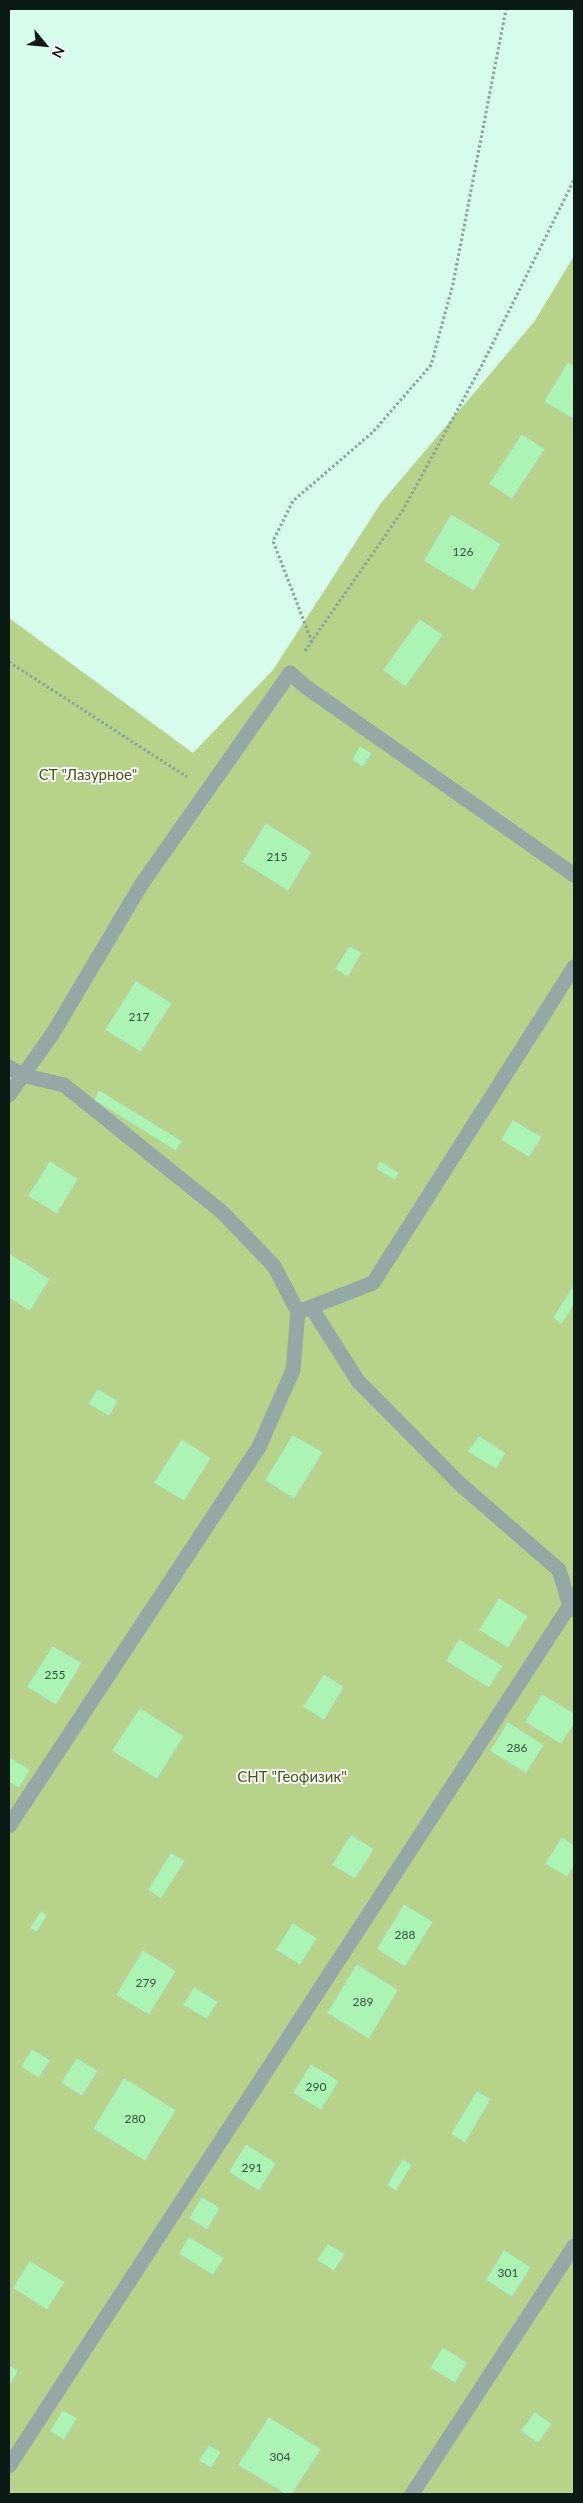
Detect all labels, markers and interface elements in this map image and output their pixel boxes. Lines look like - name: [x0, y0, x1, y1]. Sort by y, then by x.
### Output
- north arrow: [20, 20, 70, 70]
- text: N: [49, 44, 69, 61]
- house number: 126: [453, 545, 473, 559]
- park label: СТ "Лазурное": [39, 766, 137, 784]
- house number: 215: [267, 850, 287, 864]
- house number: 217: [129, 1010, 149, 1024]
- house number: 255: [45, 1668, 65, 1682]
- house number: 286: [507, 1741, 527, 1755]
- park label: СНТ "Геофизик": [237, 1768, 347, 1786]
- house number: 288: [395, 1928, 415, 1942]
- house number: 279: [136, 1976, 156, 1990]
- house number: 289: [353, 1995, 373, 2009]
- house number: 290: [306, 2080, 326, 2094]
- house number: 280: [125, 2112, 145, 2126]
- house number: 291: [242, 2161, 262, 2175]
- house number: 301: [498, 2266, 518, 2280]
- house number: 304: [270, 2450, 290, 2464]

